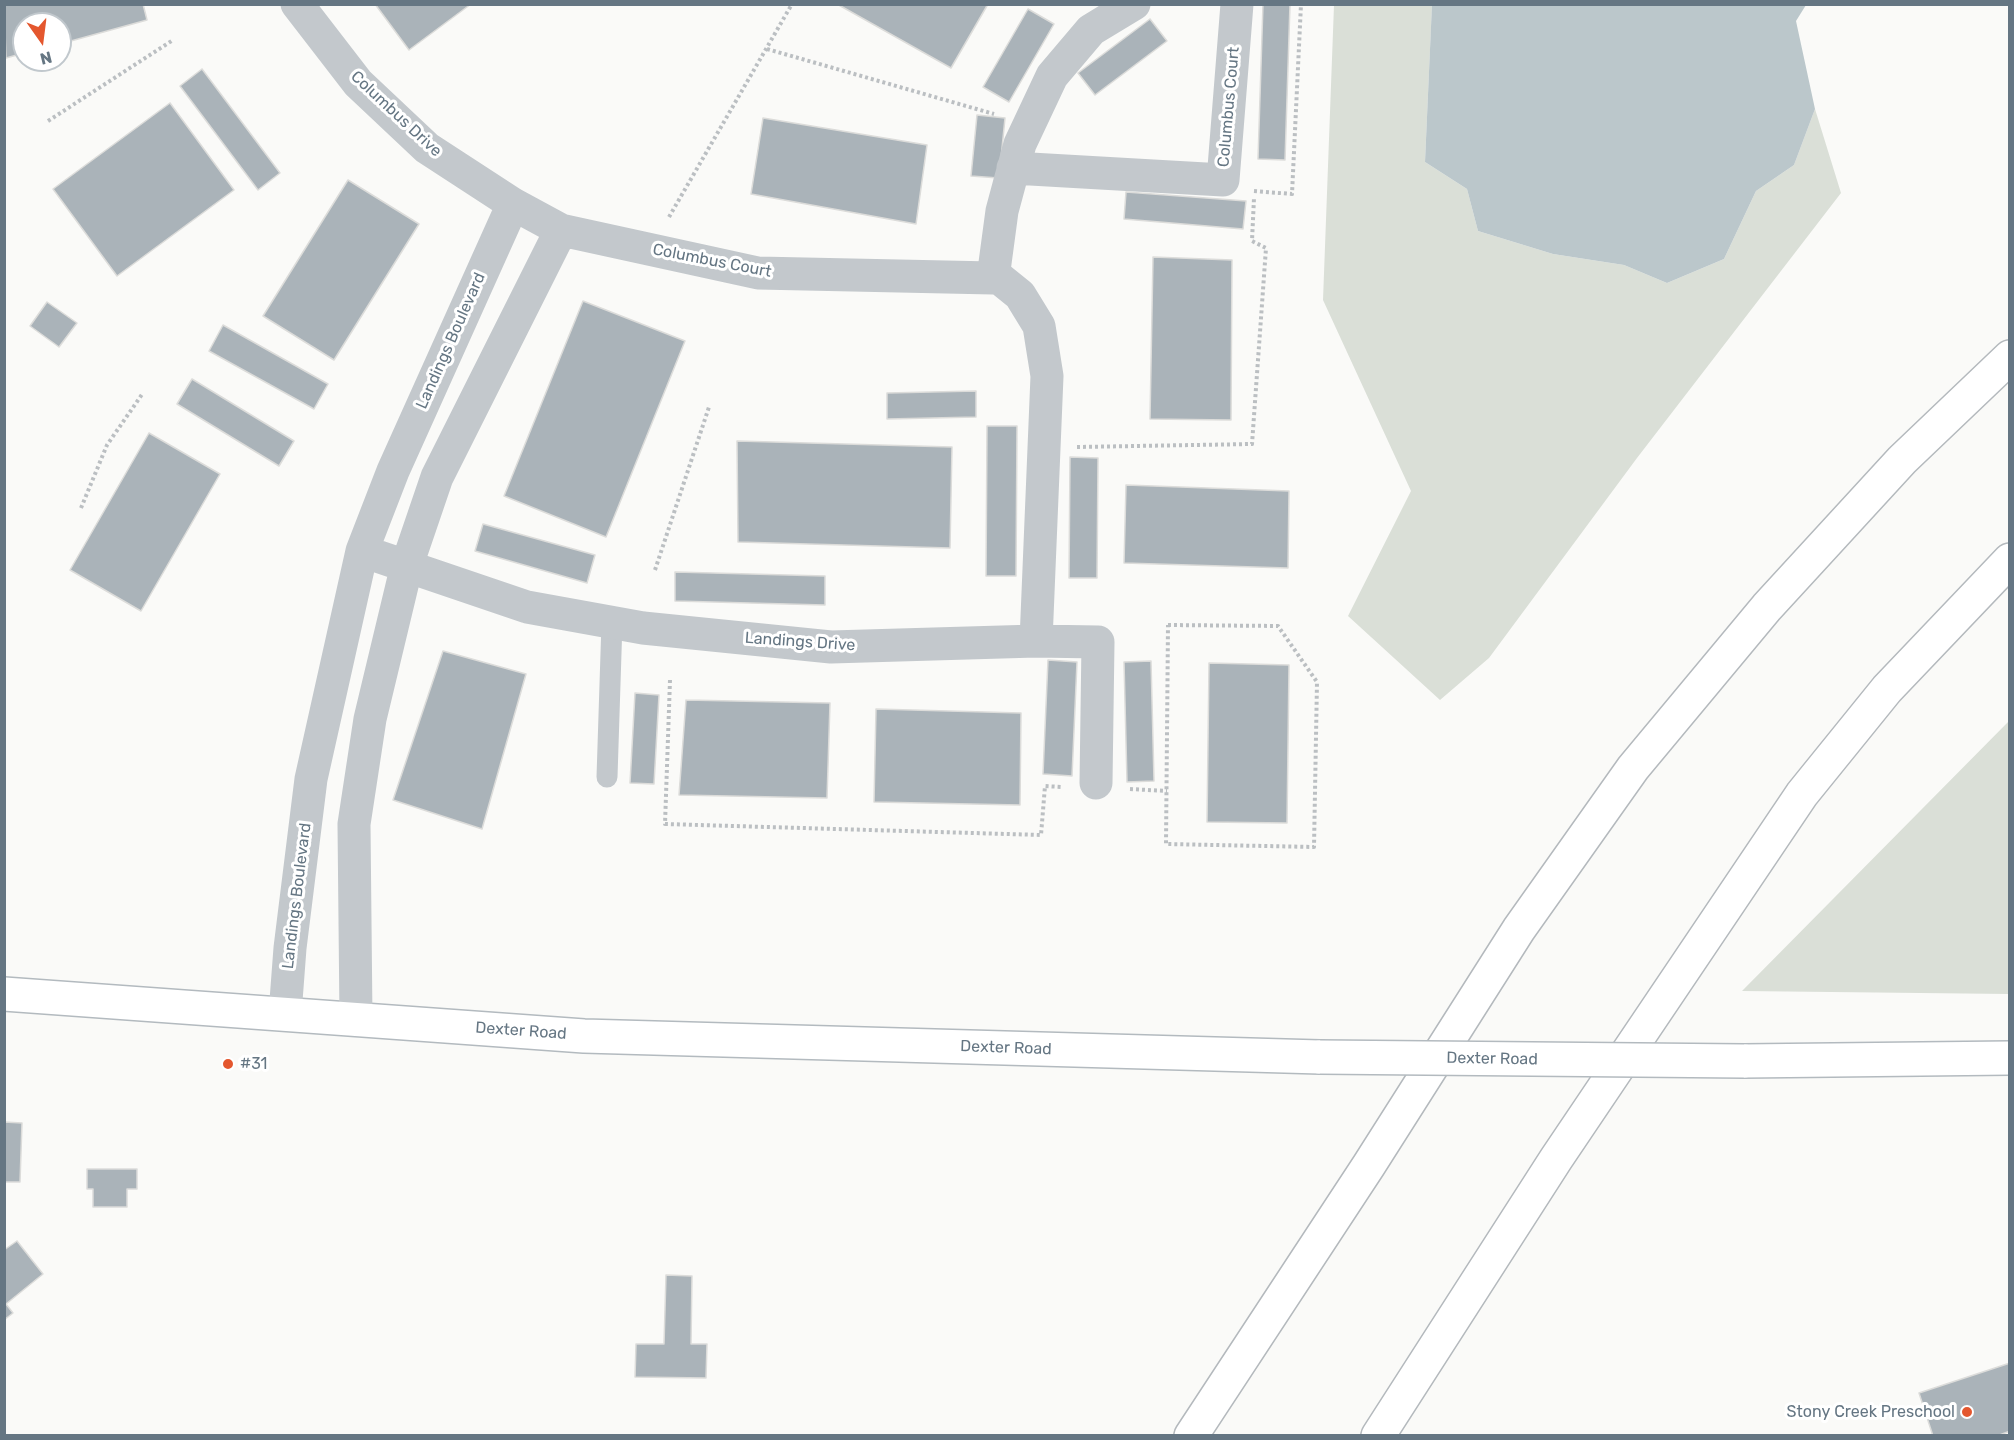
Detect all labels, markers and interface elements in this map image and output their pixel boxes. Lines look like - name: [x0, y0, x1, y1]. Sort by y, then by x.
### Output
- north arrow: [12, 12, 72, 72]
- street label: Columbus Court: [1214, 46, 1244, 168]
- text: N: [38, 47, 54, 69]
- street label: Columbus Drive: [347, 67, 445, 161]
- street label: Columbus Court: [651, 240, 773, 282]
- street label: Landings Boulevard: [412, 270, 490, 412]
- street label: Landings Drive: [744, 629, 856, 655]
- street label: Landings Boulevard: [279, 822, 315, 970]
- street label: Dexter Road: [475, 1018, 567, 1044]
- street label: Dexter Road: [960, 1037, 1052, 1059]
- street label: Dexter Road: [1446, 1049, 1538, 1069]
- place label: #31: [240, 1054, 267, 1074]
- marker: #31: [221, 1057, 235, 1071]
- place label: Stony Creek Preschool: [1787, 1402, 1955, 1422]
- marker: Stony Creek Preschool: [1960, 1405, 1974, 1419]

